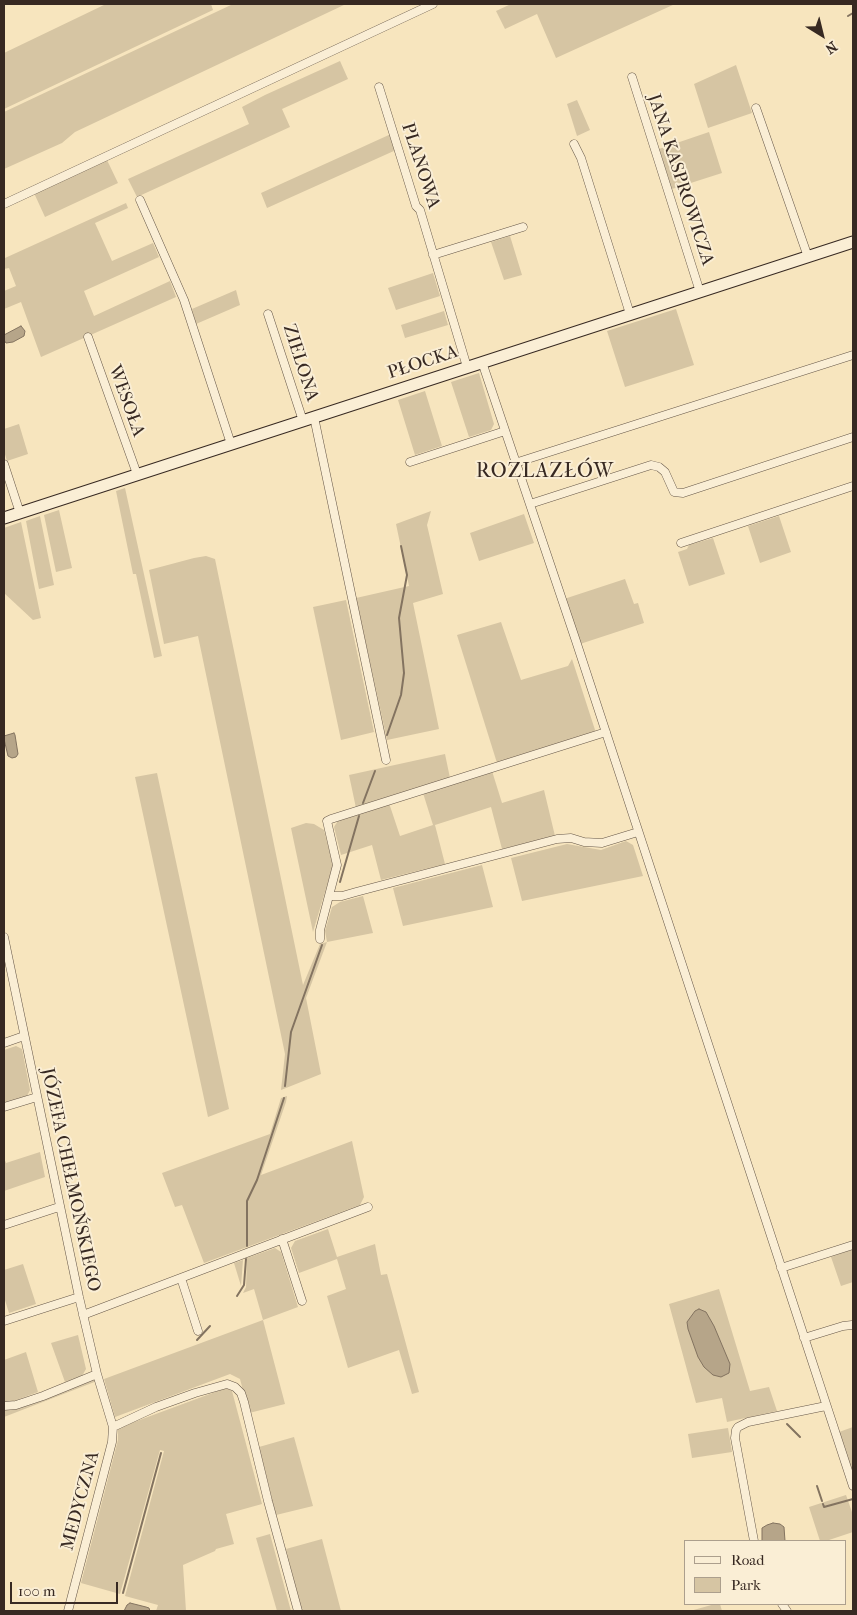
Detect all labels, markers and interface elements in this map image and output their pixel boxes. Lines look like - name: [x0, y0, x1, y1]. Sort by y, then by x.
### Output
- north arrow: [797, 10, 847, 60]
- text: N: [822, 38, 840, 58]
- street label: JANA KASPROWICZA: [642, 92, 718, 268]
- street label: PLANOWA: [396, 120, 444, 212]
- street label: ZIELONA: [277, 322, 323, 404]
- street label: PŁOCKA: [385, 341, 461, 385]
- street label: WESOŁA: [103, 362, 149, 440]
- district label: ROZLAZŁÓW: [475, 460, 615, 484]
- street label: JÓZEFA CHEŁMOŃSKIEGO: [36, 1066, 104, 1294]
- street label: MEDYCZNA: [57, 1449, 105, 1553]
- legend: [684, 1540, 847, 1605]
- text: Road: [731, 1551, 764, 1569]
- scale bar: [12, 1572, 120, 1604]
- text: Park: [731, 1576, 761, 1594]
- text: 100 m: [18, 1582, 56, 1600]

